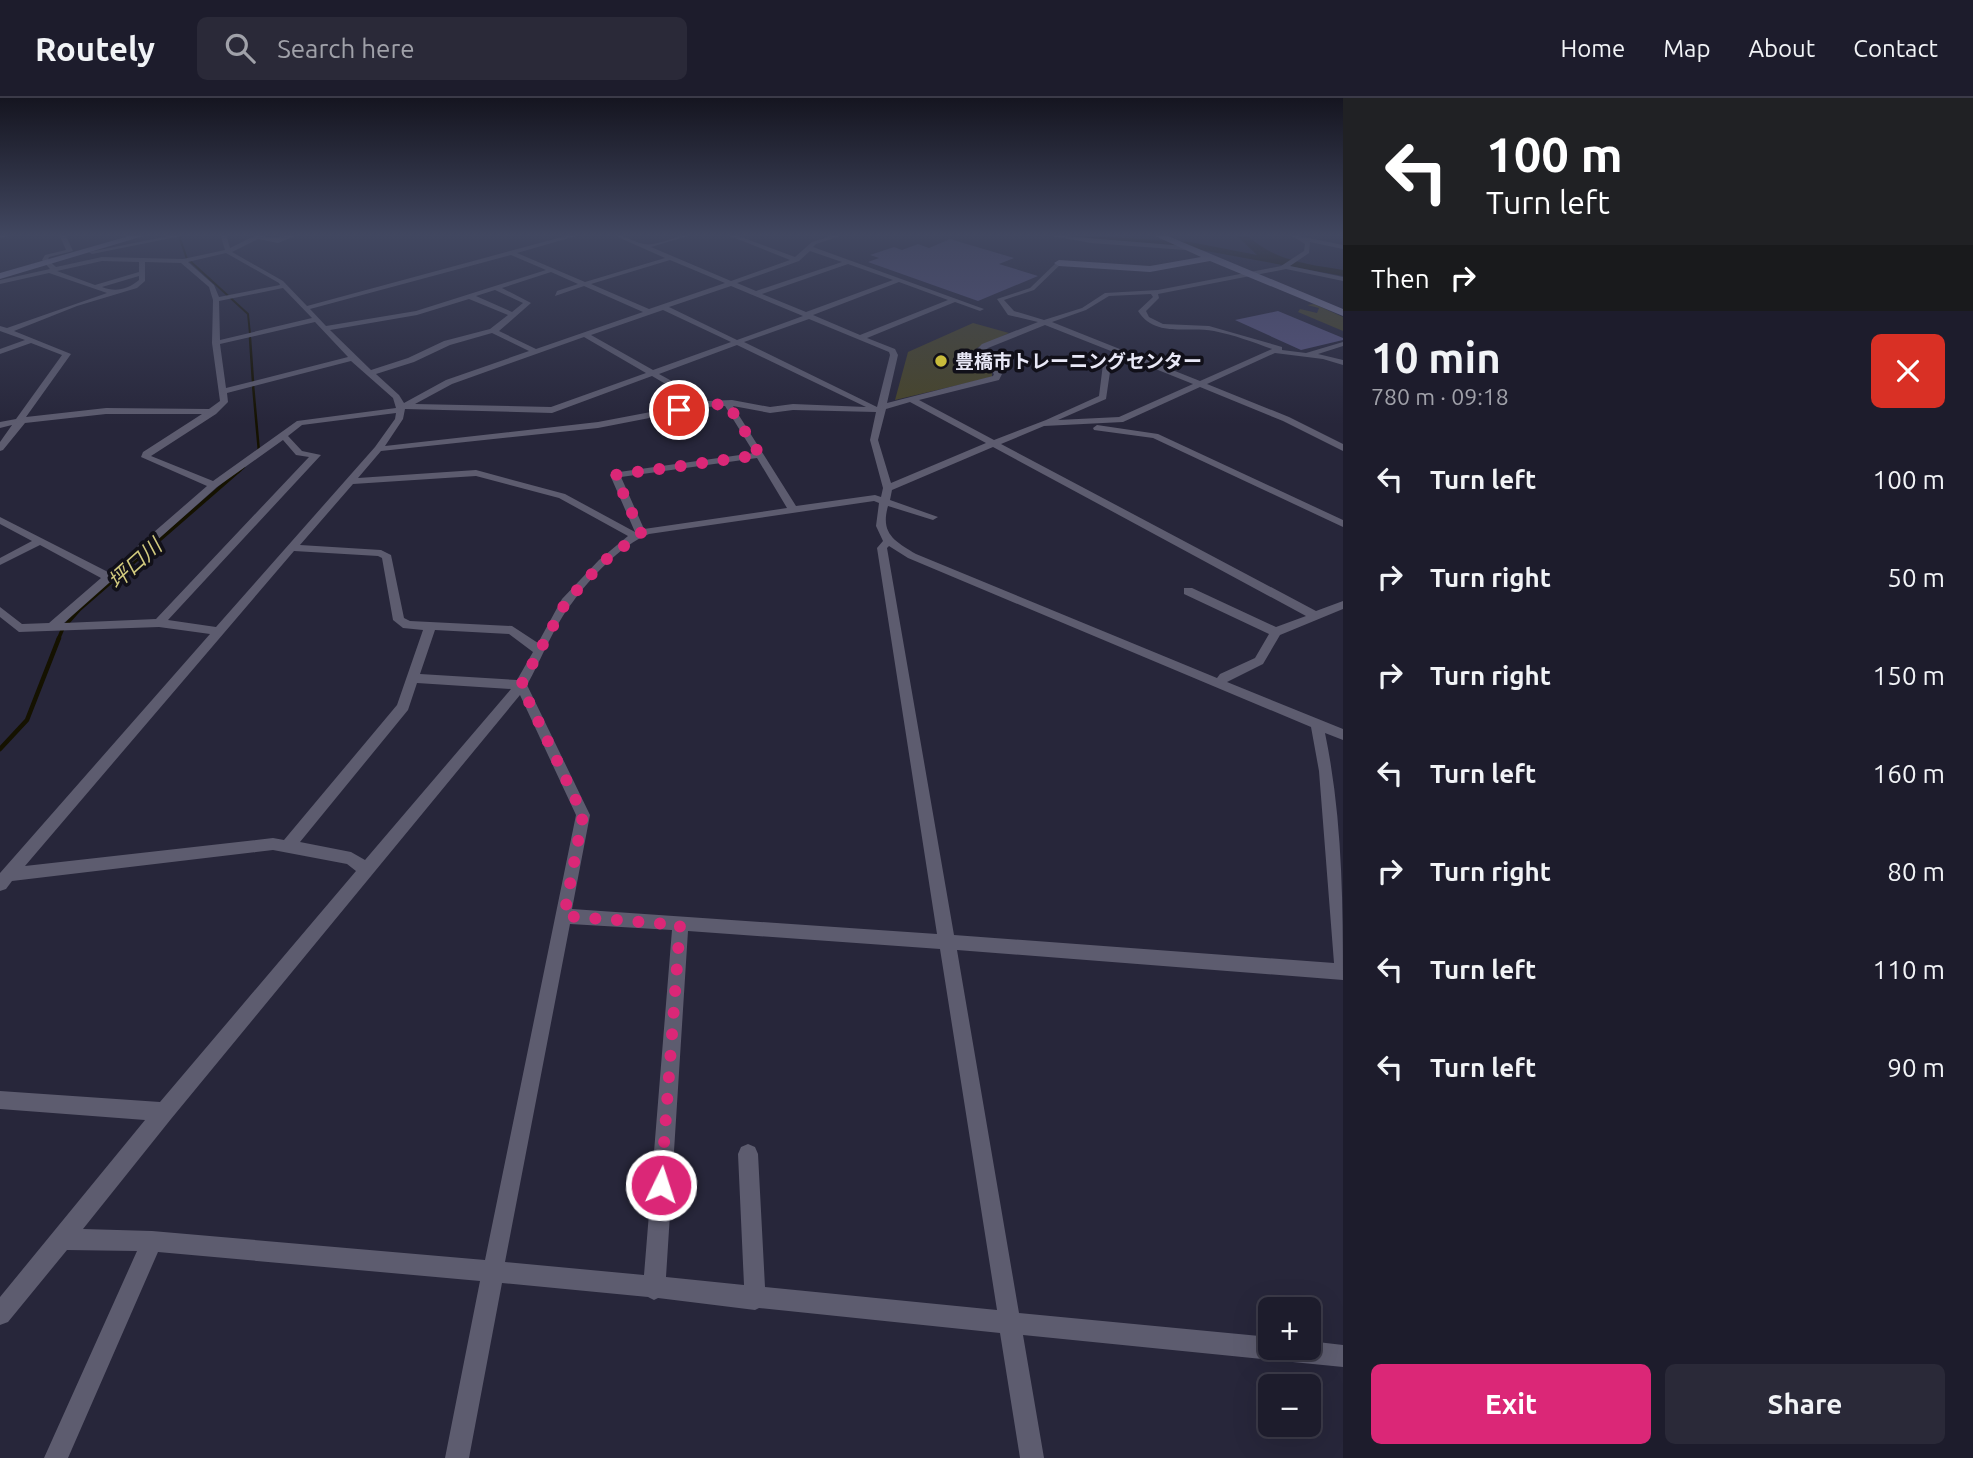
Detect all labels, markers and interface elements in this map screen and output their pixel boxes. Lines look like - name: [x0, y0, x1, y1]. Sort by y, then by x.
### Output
- search box: [197, 17, 687, 80]
- icon: search: [221, 29, 259, 67]
- text: Routely: [35, 30, 155, 67]
- text: Search here: [277, 34, 415, 63]
- text: Home: [1560, 35, 1625, 62]
- text: Map: [1663, 35, 1710, 62]
- text: About: [1748, 35, 1815, 62]
- text: Contact: [1853, 35, 1938, 62]
- icon: left: [1371, 126, 1462, 217]
- text: 100 m: [1486, 126, 1623, 181]
- text: Turn left: [1486, 184, 1610, 220]
- icon: right: [1444, 259, 1482, 297]
- text: Then: [1371, 264, 1430, 293]
- text: 10 min: [1371, 334, 1501, 381]
- button: close: [1871, 334, 1945, 408]
- place label: 豊橋市トレーニングセンター: [955, 350, 1202, 372]
- marker: 豊橋市トレーニングセンター: [933, 353, 949, 369]
- pin: [649, 380, 709, 440]
- text: 780 m · 09:18: [1371, 384, 1509, 409]
- icon: arrive: [660, 391, 698, 429]
- icon: left: [1371, 460, 1409, 498]
- text: Turn left: [1430, 465, 1536, 494]
- text: 100 m: [1873, 465, 1945, 494]
- water label: 坪口川: [103, 532, 167, 593]
- icon: right: [1371, 558, 1409, 596]
- text: Turn right: [1430, 563, 1551, 592]
- text: 50 m: [1887, 563, 1945, 592]
- icon: right: [1371, 656, 1409, 694]
- text: Turn right: [1430, 661, 1551, 690]
- text: 150 m: [1873, 661, 1945, 690]
- icon: left: [1371, 754, 1409, 792]
- text: Turn left: [1430, 759, 1536, 788]
- text: 160 m: [1873, 759, 1945, 788]
- icon: right: [1371, 852, 1409, 890]
- text: Turn right: [1430, 857, 1551, 886]
- text: 80 m: [1887, 857, 1945, 886]
- icon: left: [1371, 950, 1409, 988]
- text: Turn left: [1430, 955, 1536, 984]
- text: 110 m: [1873, 955, 1945, 984]
- icon: left: [1371, 1048, 1409, 1086]
- text: Turn left: [1430, 1053, 1536, 1082]
- text: 90 m: [1887, 1053, 1945, 1082]
- position arrow: [624, 1148, 698, 1222]
- map controls: [1258, 1297, 1321, 1437]
- button: +: [1258, 1297, 1321, 1360]
- button: Exit: [1371, 1364, 1651, 1444]
- button: Share: [1665, 1364, 1945, 1444]
- button: −: [1258, 1374, 1321, 1437]

